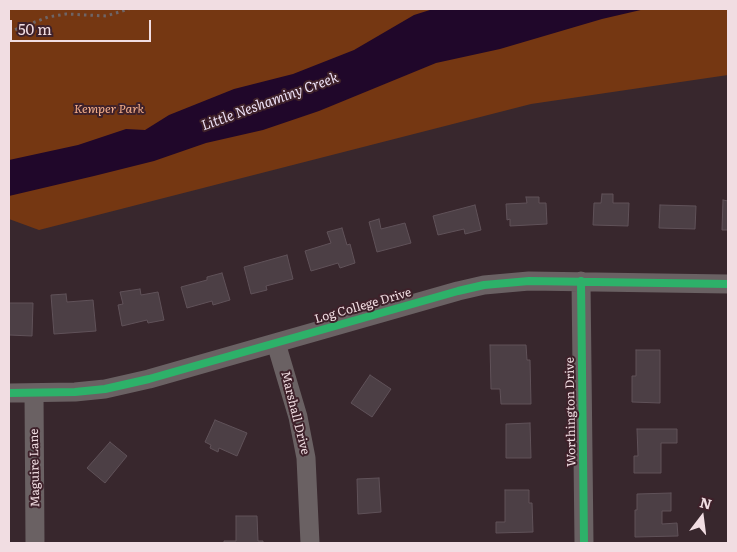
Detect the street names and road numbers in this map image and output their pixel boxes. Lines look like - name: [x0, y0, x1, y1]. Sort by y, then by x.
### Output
- street label: Log College Drive: [313, 285, 413, 327]
- street label: Worthington Drive: [563, 357, 579, 467]
- street label: Marshall Drive: [278, 370, 312, 456]
- street label: Maguire Lane: [27, 428, 43, 508]

